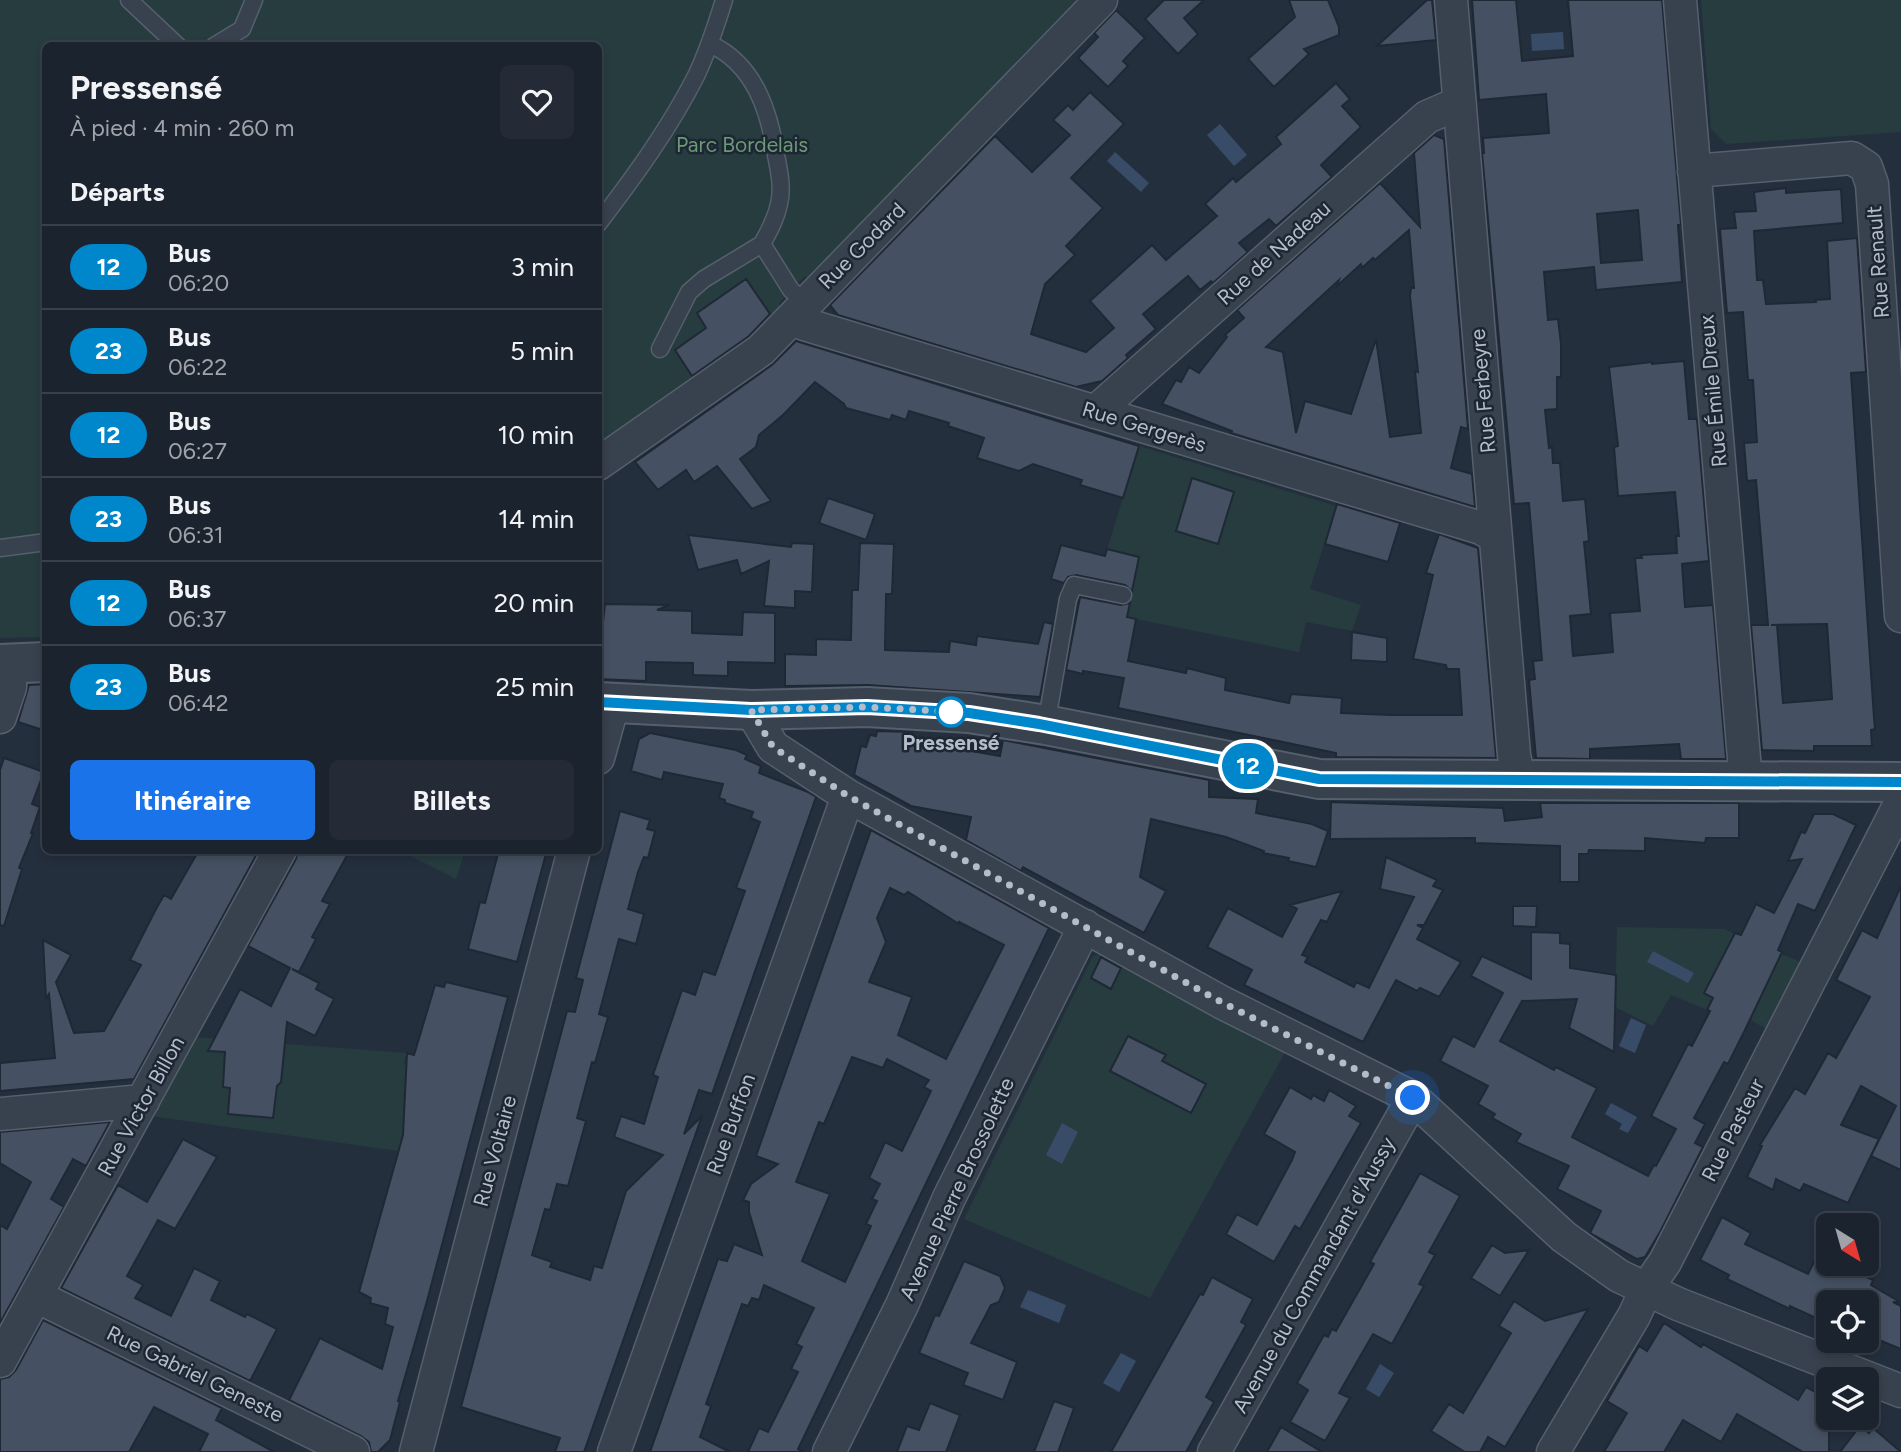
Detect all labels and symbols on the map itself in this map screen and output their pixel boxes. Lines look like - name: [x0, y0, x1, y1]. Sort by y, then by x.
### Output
- park label: Parc Bordelais: [676, 132, 808, 157]
- street label: Rue de Nadeau: [1212, 195, 1335, 310]
- street label: Rue Godard: [813, 197, 910, 294]
- street label: Rue Renault: [1861, 205, 1894, 319]
- street label: Rue Émile Dreux: [1693, 314, 1732, 468]
- street label: Rue Ferbeyre: [1465, 328, 1500, 454]
- street label: Rue Gergerès: [1079, 396, 1209, 457]
- marker: Pressensé: [936, 697, 966, 727]
- place label: Pressensé: [903, 730, 1000, 755]
- line badge: 12: [1216, 743, 1280, 789]
- street label: Rue Victor Billon: [92, 1032, 189, 1180]
- street label: Rue Buffon: [701, 1070, 760, 1178]
- street label: Avenue Pierre Brossolette: [894, 1073, 1019, 1304]
- street label: Rue Pasteur: [1696, 1074, 1769, 1185]
- your location: [1395, 1080, 1430, 1115]
- street label: Rue Voltaire: [468, 1093, 521, 1209]
- street label: Avenue du Commandant d'Aussy: [1227, 1132, 1400, 1417]
- north arrow: [1816, 1213, 1880, 1276]
- street label: Rue Gabriel Geneste: [103, 1320, 288, 1427]

